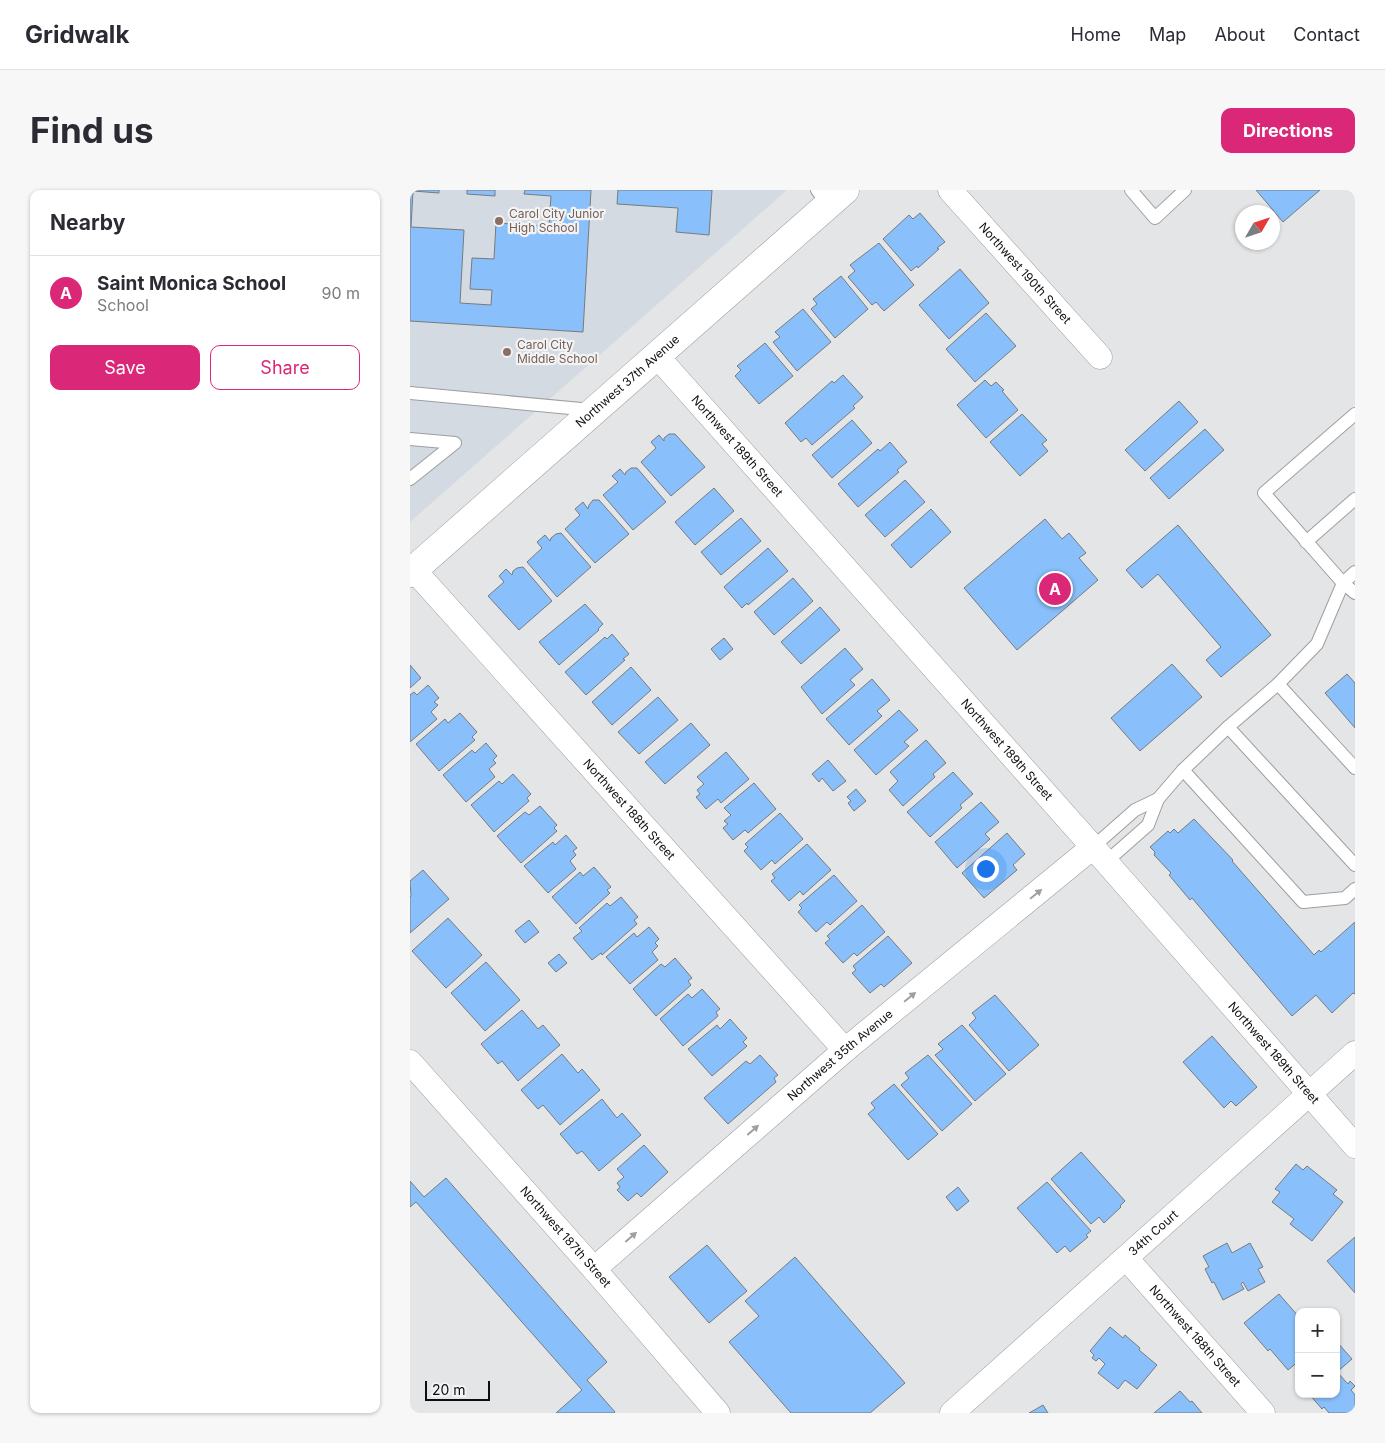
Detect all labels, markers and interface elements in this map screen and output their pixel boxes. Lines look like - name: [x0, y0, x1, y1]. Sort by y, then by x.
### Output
- text: Gridwalk: [25, 20, 129, 49]
- text: Home: [1071, 24, 1121, 45]
- text: Map: [1149, 24, 1186, 45]
- text: About: [1214, 24, 1265, 45]
- text: Contact: [1293, 24, 1360, 45]
- button: Directions: [1221, 108, 1355, 153]
- text: Find us: [30, 109, 154, 151]
- north arrow: [1235, 205, 1280, 250]
- place label: Carol City Junior High School: [509, 206, 604, 235]
- text: Nearby: [50, 210, 125, 235]
- marker: Carol City Junior High School: [493, 215, 505, 227]
- street label: Northwest 190th Street: [976, 219, 1075, 327]
- text: Saint Monica School: [97, 272, 286, 295]
- text: A: [60, 283, 72, 303]
- text: 90 m: [321, 283, 360, 303]
- text: School: [97, 295, 149, 315]
- street label: Northwest 37th Avenue: [572, 331, 682, 431]
- place label: Carol City Middle School: [517, 337, 598, 366]
- button: Save: [50, 345, 200, 390]
- button: Share: [210, 345, 360, 390]
- marker: Carol City Middle School: [501, 346, 513, 358]
- street label: Northwest 189th Street: [688, 392, 786, 500]
- pin: A: [1039, 570, 1071, 608]
- street label: Northwest 189th Street: [958, 696, 1056, 803]
- street label: Northwest 188th Street: [580, 756, 679, 863]
- your location: [973, 856, 999, 882]
- one-way arrow: [1029, 888, 1042, 899]
- one-way arrow: [903, 991, 916, 1002]
- street label: Northwest 189th Street: [1225, 999, 1323, 1107]
- street label: Northwest 35th Avenue: [784, 1006, 896, 1104]
- one-way arrow: [747, 1125, 760, 1136]
- street label: Northwest 187th Street: [517, 1183, 614, 1290]
- street label: 34th Court: [1125, 1207, 1181, 1259]
- one-way arrow: [624, 1232, 637, 1243]
- street label: Northwest 188th Street: [1146, 1282, 1244, 1389]
- map controls: [1295, 1308, 1340, 1398]
- button: +: [1295, 1308, 1340, 1353]
- button: −: [1295, 1353, 1340, 1398]
- scale bar: [425, 1378, 490, 1401]
- text: 20 m: [432, 1381, 466, 1398]

